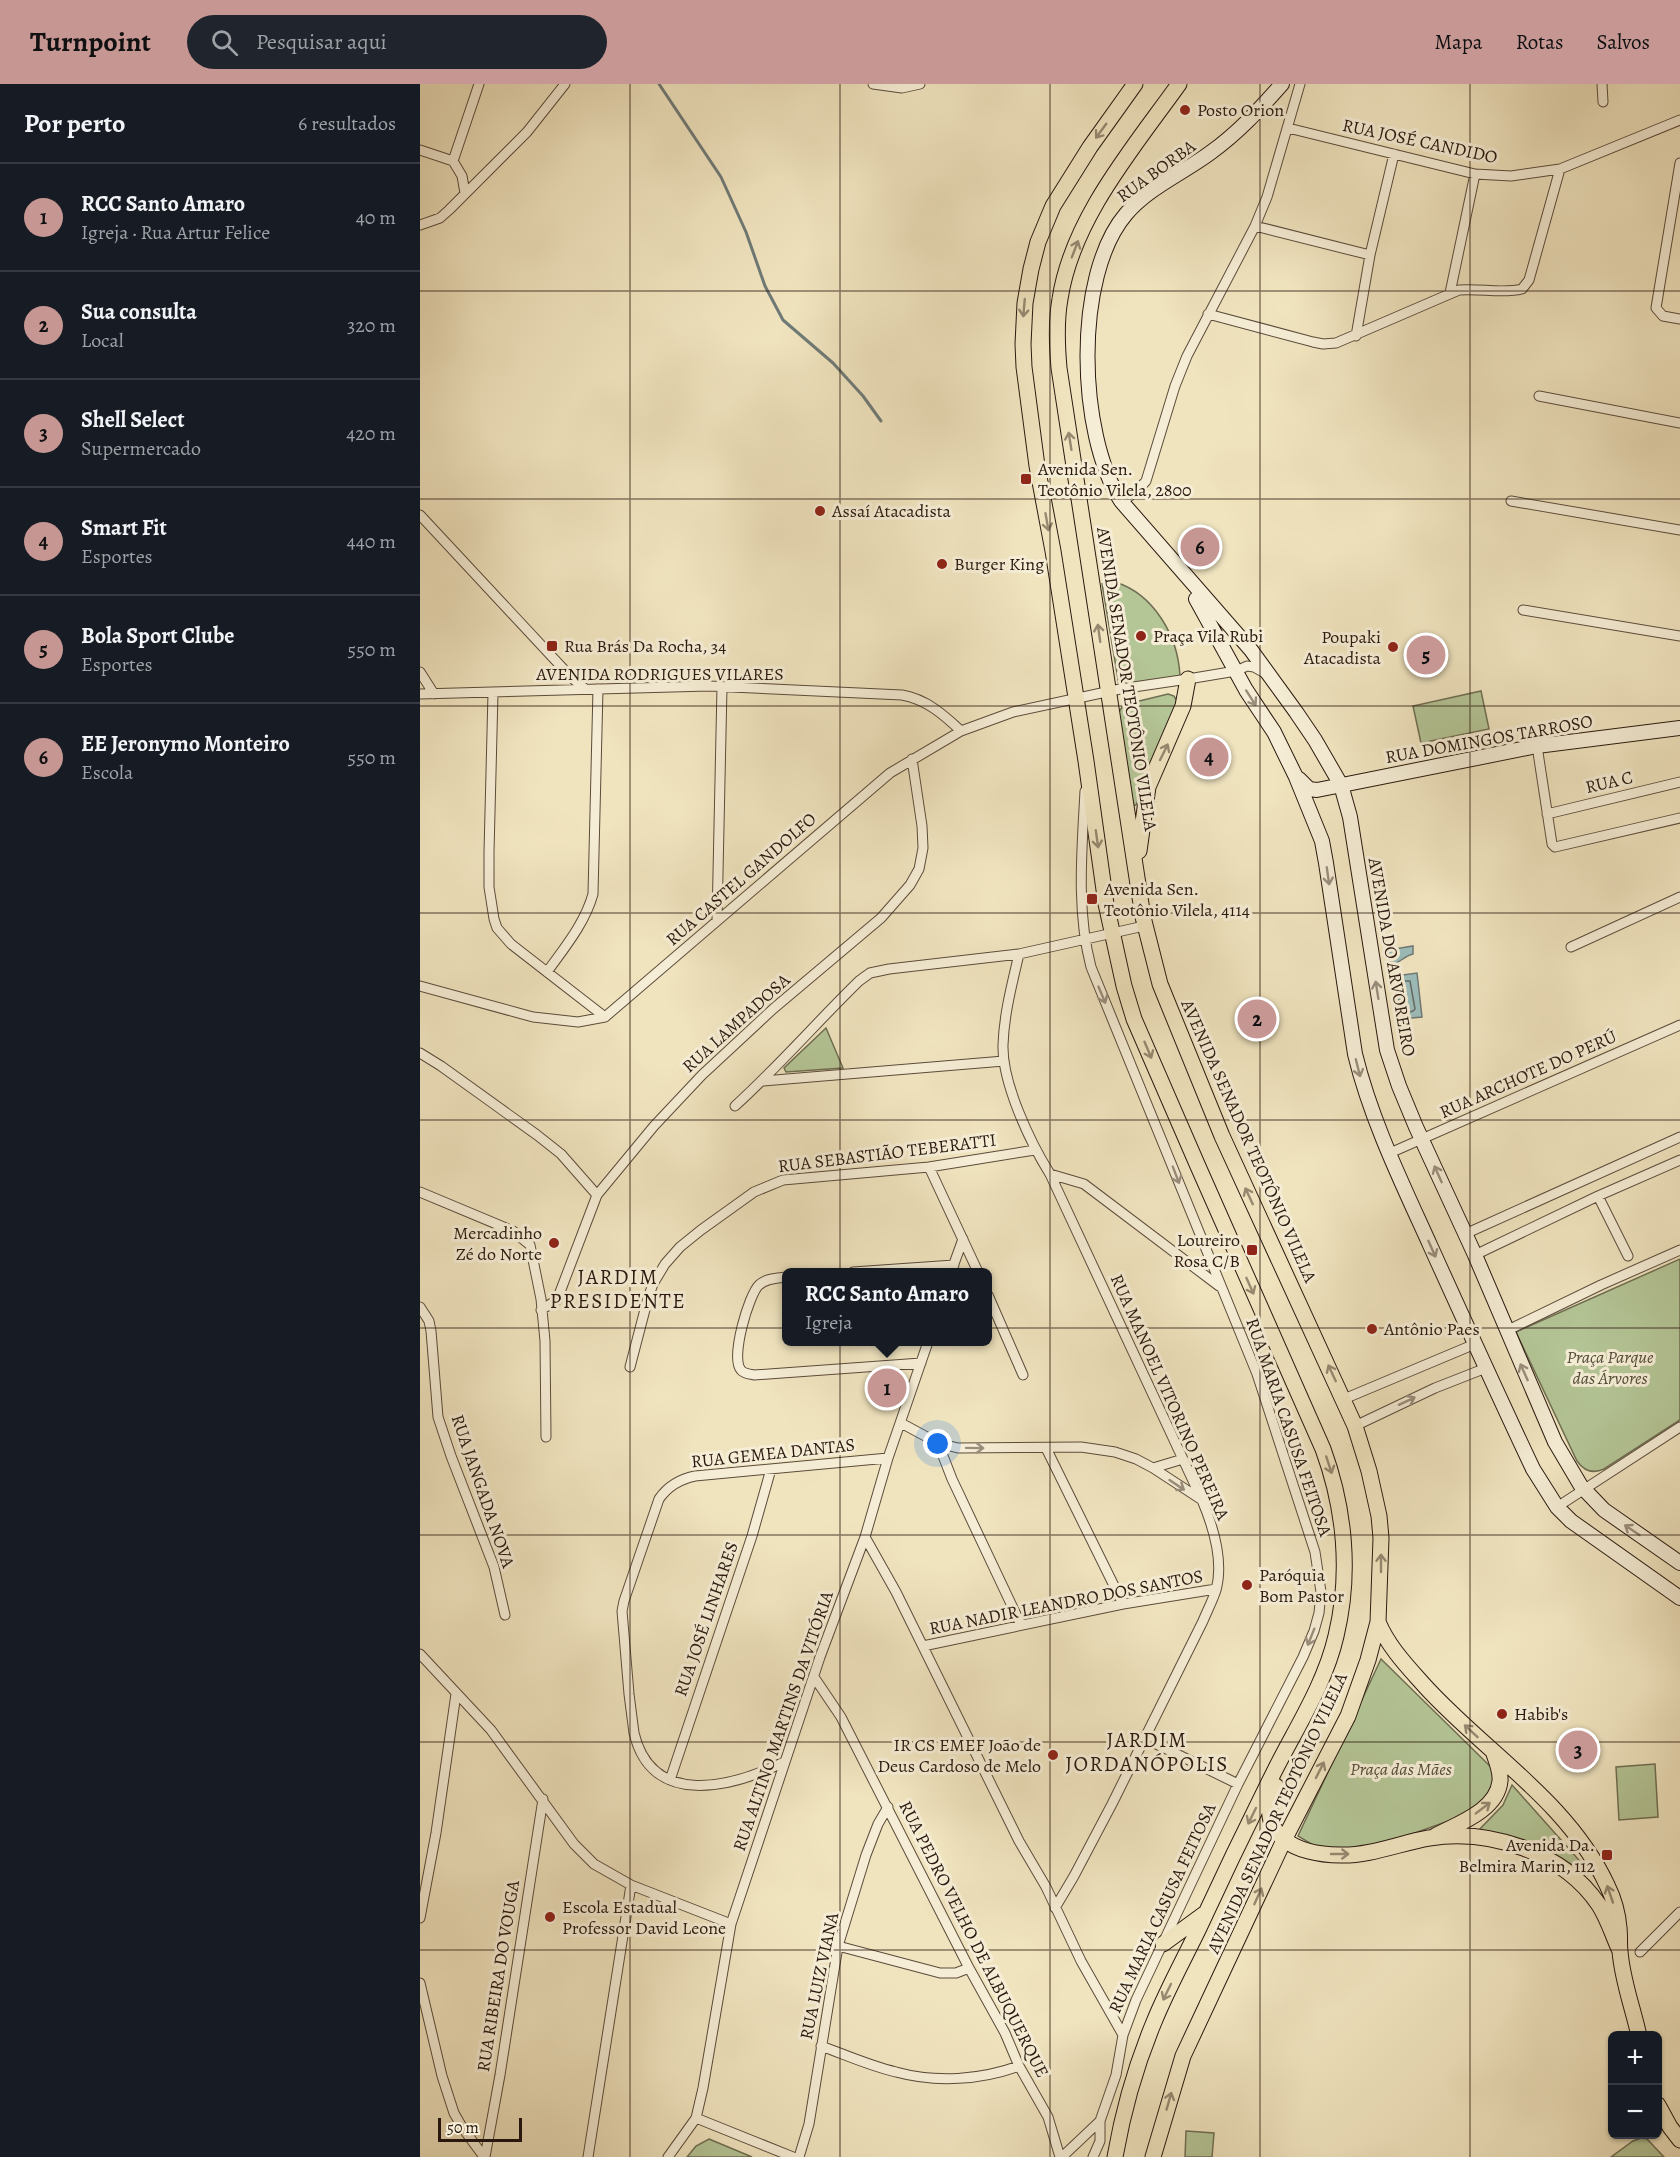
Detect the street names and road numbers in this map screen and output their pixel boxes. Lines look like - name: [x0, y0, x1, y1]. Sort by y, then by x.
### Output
- street label: RUA JOSÉ CANDIDO: [1340, 113, 1500, 169]
- street label: RUA BORBA: [1112, 134, 1201, 208]
- street label: AVENIDA SENADOR TEOTÔNIO VILELA: [1091, 524, 1163, 833]
- street label: AVENIDA RODRIGUES VILARES: [535, 662, 784, 686]
- street label: RUA DOMINGOS TARROSO: [1383, 709, 1595, 769]
- street label: RUA C: [1583, 765, 1635, 799]
- street label: RUA CASTEL GANDOLFO: [661, 807, 821, 951]
- street label: AVENIDA DO ARVOREIRO: [1363, 855, 1421, 1058]
- street label: RUA LAMPADOSA: [677, 968, 795, 1078]
- street label: AVENIDA SENADOR TEOTÔNIO VILELA: [1175, 995, 1323, 1287]
- street label: RUA ARCHOTE DO PERÚ: [1436, 1024, 1620, 1124]
- street label: RUA SEBASTIÃO TEBERATTI: [777, 1128, 997, 1178]
- street label: RUA MANOEL VITORINO PEREIRA: [1105, 1270, 1235, 1524]
- street label: RUA MARIA CASUSA FEITOSA: [1240, 1315, 1338, 1540]
- street label: RUA JANGADA NOVA: [446, 1411, 521, 1571]
- street label: RUA GEMEA DANTAS: [690, 1432, 856, 1474]
- street label: RUA JOSÉ LINHARES: [668, 1538, 744, 1700]
- street label: RUA NADIR LEANDRO DOS SANTOS: [927, 1564, 1205, 1640]
- street label: RUA ALTINO MARTINS DA VITÓRIA: [727, 1587, 839, 1854]
- street label: AVENIDA SENADOR TEOTÔNIO VILELA: [1201, 1668, 1353, 1958]
- street label: RUA PEDRO VELHO DE ALBUQUERQUE: [893, 1796, 1055, 2082]
- street label: RUA MARIA CASUSA FEITOSA: [1103, 1799, 1222, 2017]
- street label: RUA RIBEIRA DO VOUGA: [471, 1878, 525, 2073]
- street label: RUA LUIZ VIANA: [794, 1910, 844, 2042]

